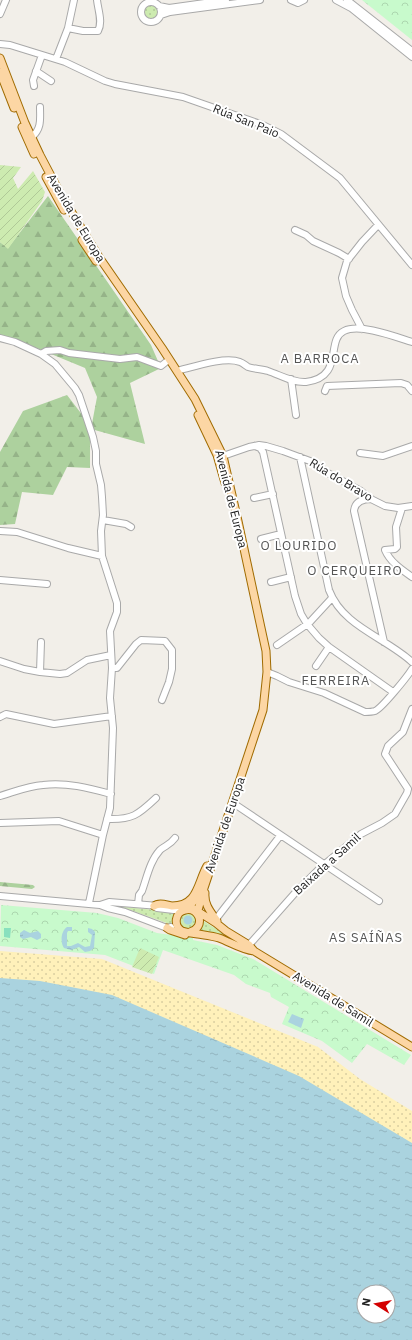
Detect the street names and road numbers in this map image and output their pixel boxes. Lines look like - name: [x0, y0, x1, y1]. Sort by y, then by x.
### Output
- street label: Rúa San Paio: [211, 100, 282, 141]
- street label: Avenida de Europa: [44, 171, 109, 265]
- street label: Avenida de Europa: [212, 448, 251, 550]
- street label: Rúa do Bravo: [307, 455, 376, 505]
- street label: Avenida de Europa: [201, 774, 248, 875]
- street label: Baixada a Samil: [290, 830, 363, 898]
- street label: Avenida de Samil: [290, 968, 376, 1029]

